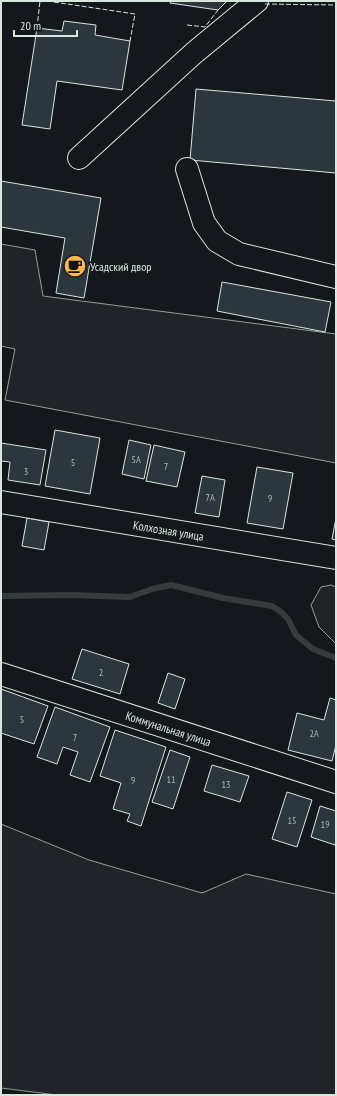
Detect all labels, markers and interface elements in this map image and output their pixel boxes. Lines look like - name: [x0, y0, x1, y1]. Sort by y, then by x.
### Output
- scale bar: [14, 12, 77, 38]
- text: 20 m: [20, 18, 41, 33]
- cafe icon: Усадский двор: [62, 253, 88, 279]
- place label: Усадский двор: [90, 259, 152, 274]
- house number: 5А: [131, 453, 141, 466]
- house number: 5: [71, 456, 75, 469]
- house number: 7: [164, 460, 168, 473]
- house number: 3: [24, 465, 28, 478]
- house number: 7А: [205, 491, 215, 504]
- house number: 9: [268, 492, 272, 505]
- street label: Колхозная улица: [132, 517, 205, 543]
- house number: 2: [99, 666, 103, 679]
- street label: Коммунальная улица: [124, 707, 213, 749]
- house number: 5: [20, 713, 24, 726]
- house number: 2А: [309, 727, 319, 740]
- house number: 7: [73, 731, 77, 744]
- house number: 11: [167, 773, 176, 786]
- house number: 9: [131, 774, 135, 787]
- house number: 13: [222, 778, 231, 791]
- house number: 15: [288, 814, 297, 827]
- house number: 19: [321, 818, 330, 831]

